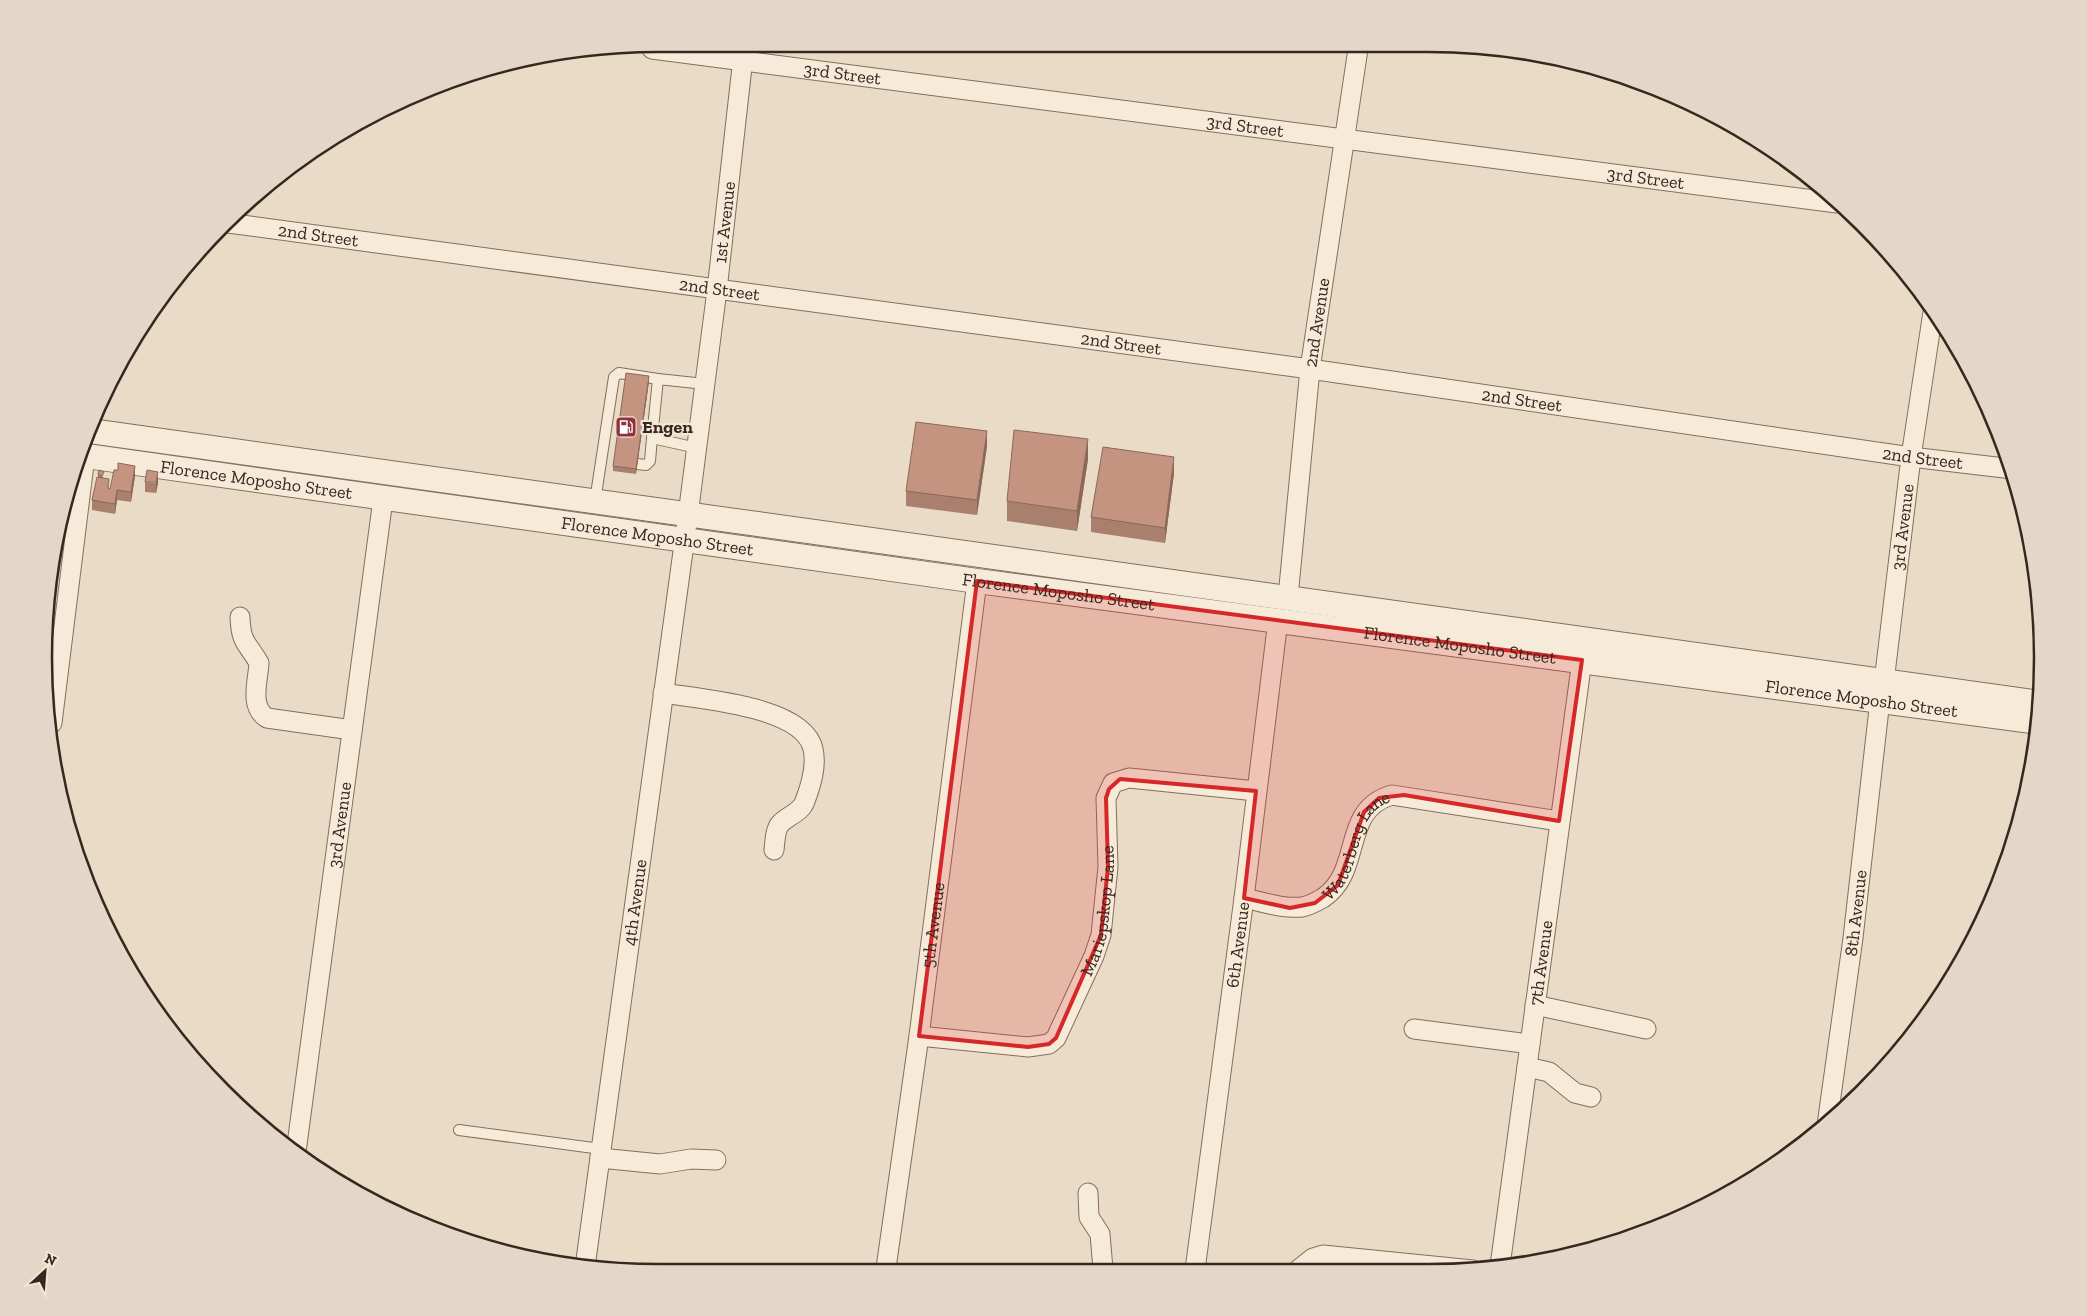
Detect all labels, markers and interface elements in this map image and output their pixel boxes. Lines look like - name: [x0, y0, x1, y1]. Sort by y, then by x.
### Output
- street label: 3rd Street: [802, 58, 883, 90]
- street label: 3rd Street: [1205, 110, 1285, 142]
- street label: 3rd Street: [1606, 162, 1686, 194]
- street label: 1st Avenue: [709, 180, 740, 264]
- street label: 2nd Street: [277, 219, 360, 252]
- street label: 2nd Street: [678, 273, 762, 306]
- street label: 2nd Avenue: [1299, 276, 1335, 369]
- street label: 2nd Street: [1079, 327, 1163, 360]
- street label: 2nd Street: [1480, 383, 1564, 417]
- fuel station icon: Engen: [614, 415, 638, 439]
- place label: Engen: [642, 416, 693, 438]
- street label: 2nd Street: [1881, 442, 1965, 474]
- street label: Florence Moposho Street: [159, 456, 354, 504]
- street label: 3rd Avenue: [1886, 483, 1919, 572]
- street label: Florence Moposho Street: [560, 512, 755, 561]
- street label: Florence Moposho Street: [961, 568, 1156, 616]
- street label: Florence Moposho Street: [1362, 622, 1558, 669]
- street label: Florence Moposho Street: [1764, 675, 1959, 722]
- street label: 3rd Avenue: [323, 780, 356, 869]
- street label: Waterberg Lane: [1317, 786, 1393, 905]
- street label: Mariepskop Lane: [1075, 845, 1119, 980]
- street label: 4th Avenue: [618, 858, 652, 947]
- street label: 8th Avenue: [1840, 869, 1872, 958]
- street label: 5th Avenue: [917, 881, 949, 969]
- street label: 6th Avenue: [1221, 900, 1254, 989]
- street label: 7th Avenue: [1524, 919, 1558, 1007]
- north arrow: [20, 1246, 70, 1296]
- text: N: [42, 1250, 59, 1270]

